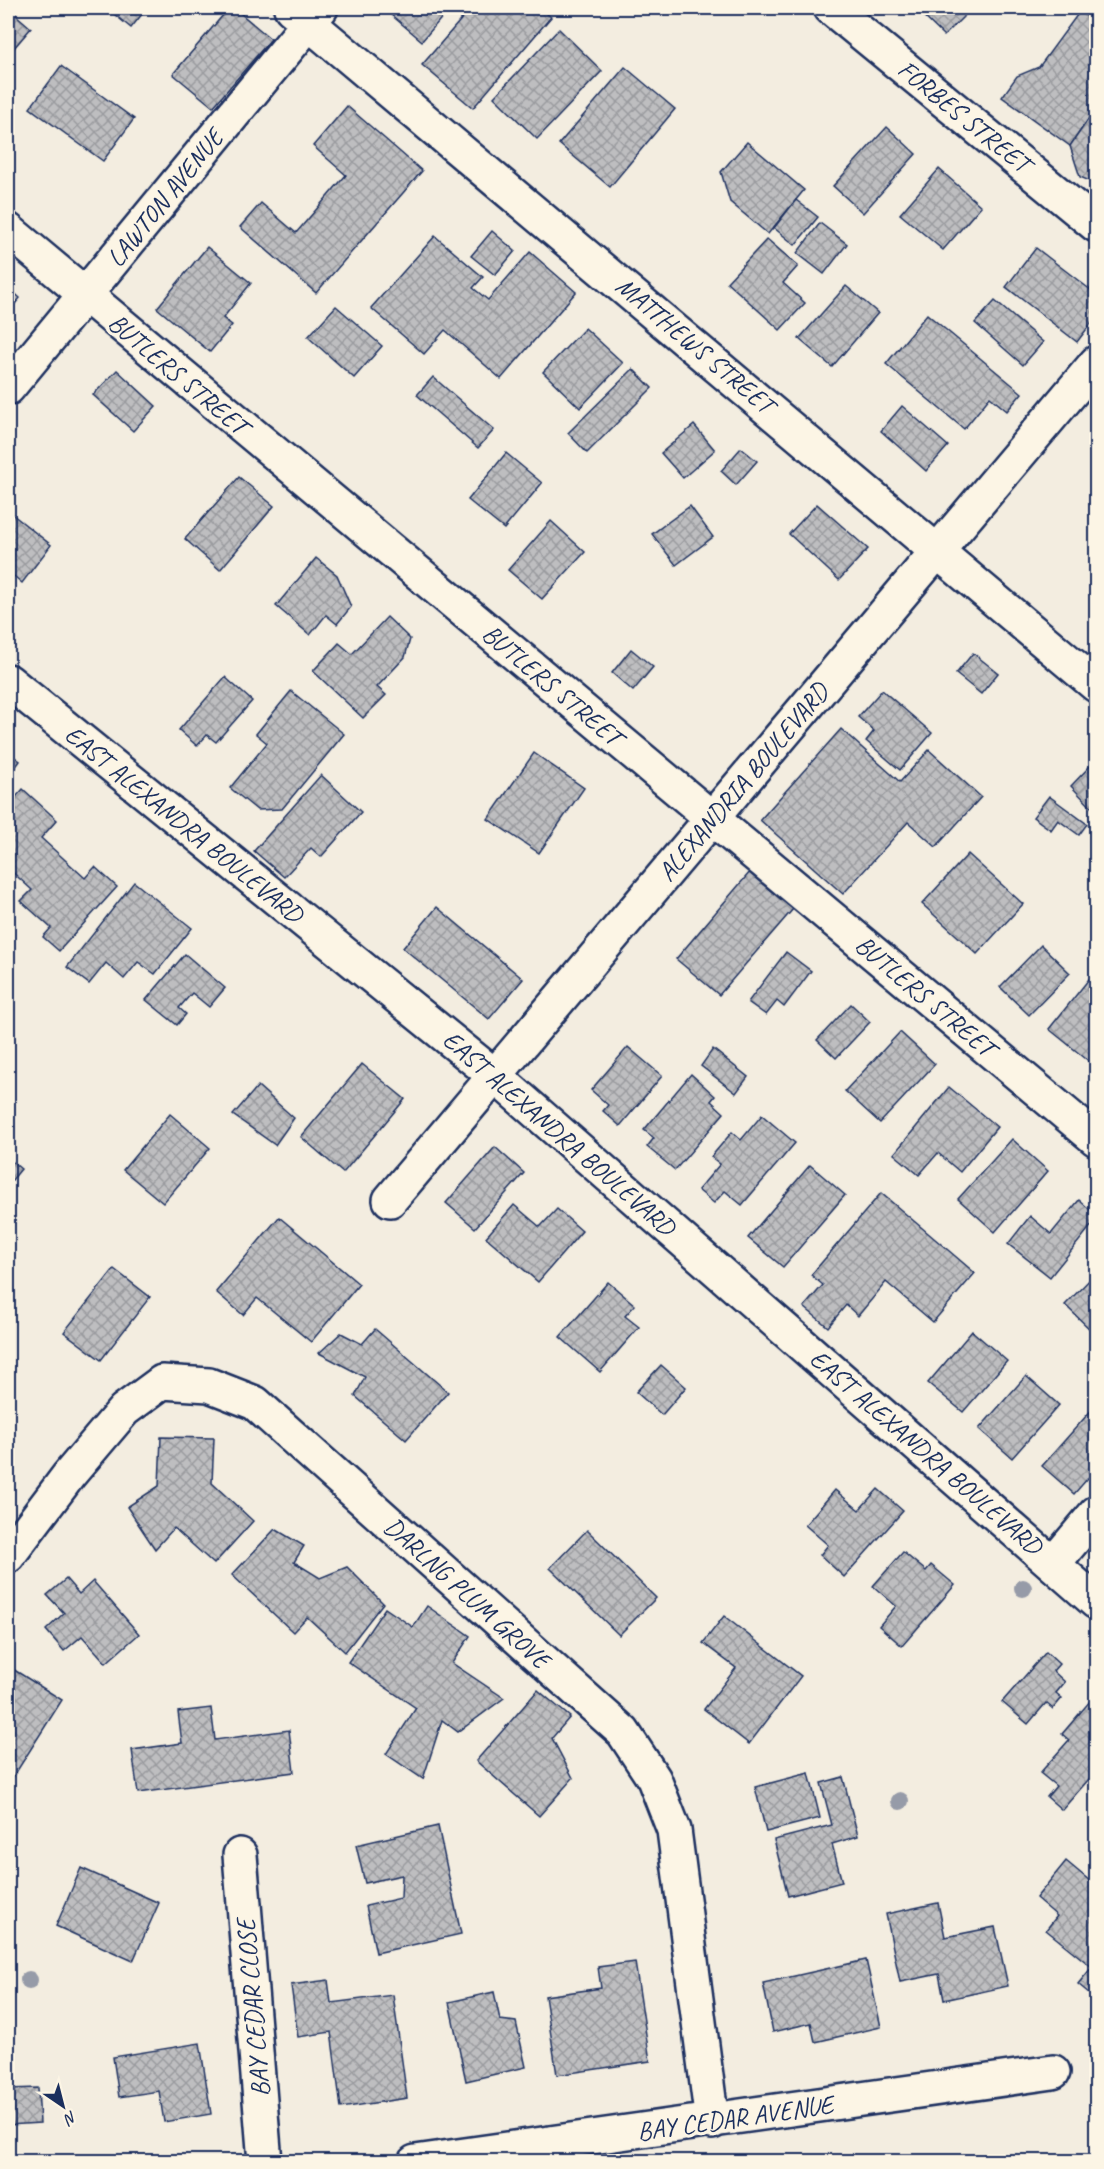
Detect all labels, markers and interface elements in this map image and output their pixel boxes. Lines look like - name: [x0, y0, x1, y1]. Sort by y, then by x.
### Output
- street label: FORBES STREET: [891, 53, 1042, 183]
- street label: LAWTON AVENUE: [99, 120, 233, 274]
- street label: MATTHEWS STREET: [609, 269, 785, 424]
- street label: BUTLERS STREET: [102, 306, 260, 446]
- street label: BUTLERS STREET: [476, 617, 634, 757]
- street label: ALEXANDRIA BOULEVARD: [650, 675, 837, 888]
- street label: EAST ALEXANDRA BOULEVARD: [58, 718, 312, 932]
- street label: BUTLERS STREET: [849, 928, 1007, 1068]
- street label: EAST ALEXANDRA BOULEVARD: [436, 1023, 684, 1245]
- street label: EAST ALEXANDRA BOULEVARD: [803, 1342, 1051, 1564]
- street label: DARLNG PLUM GROVE: [377, 1510, 559, 1678]
- street label: BAY CEDAR CLOSE: [228, 1914, 277, 2098]
- north arrow: [33, 2076, 93, 2136]
- street label: BAY CEDAR AVENUE: [635, 2087, 838, 2148]
- text: N: [59, 2106, 81, 2130]

